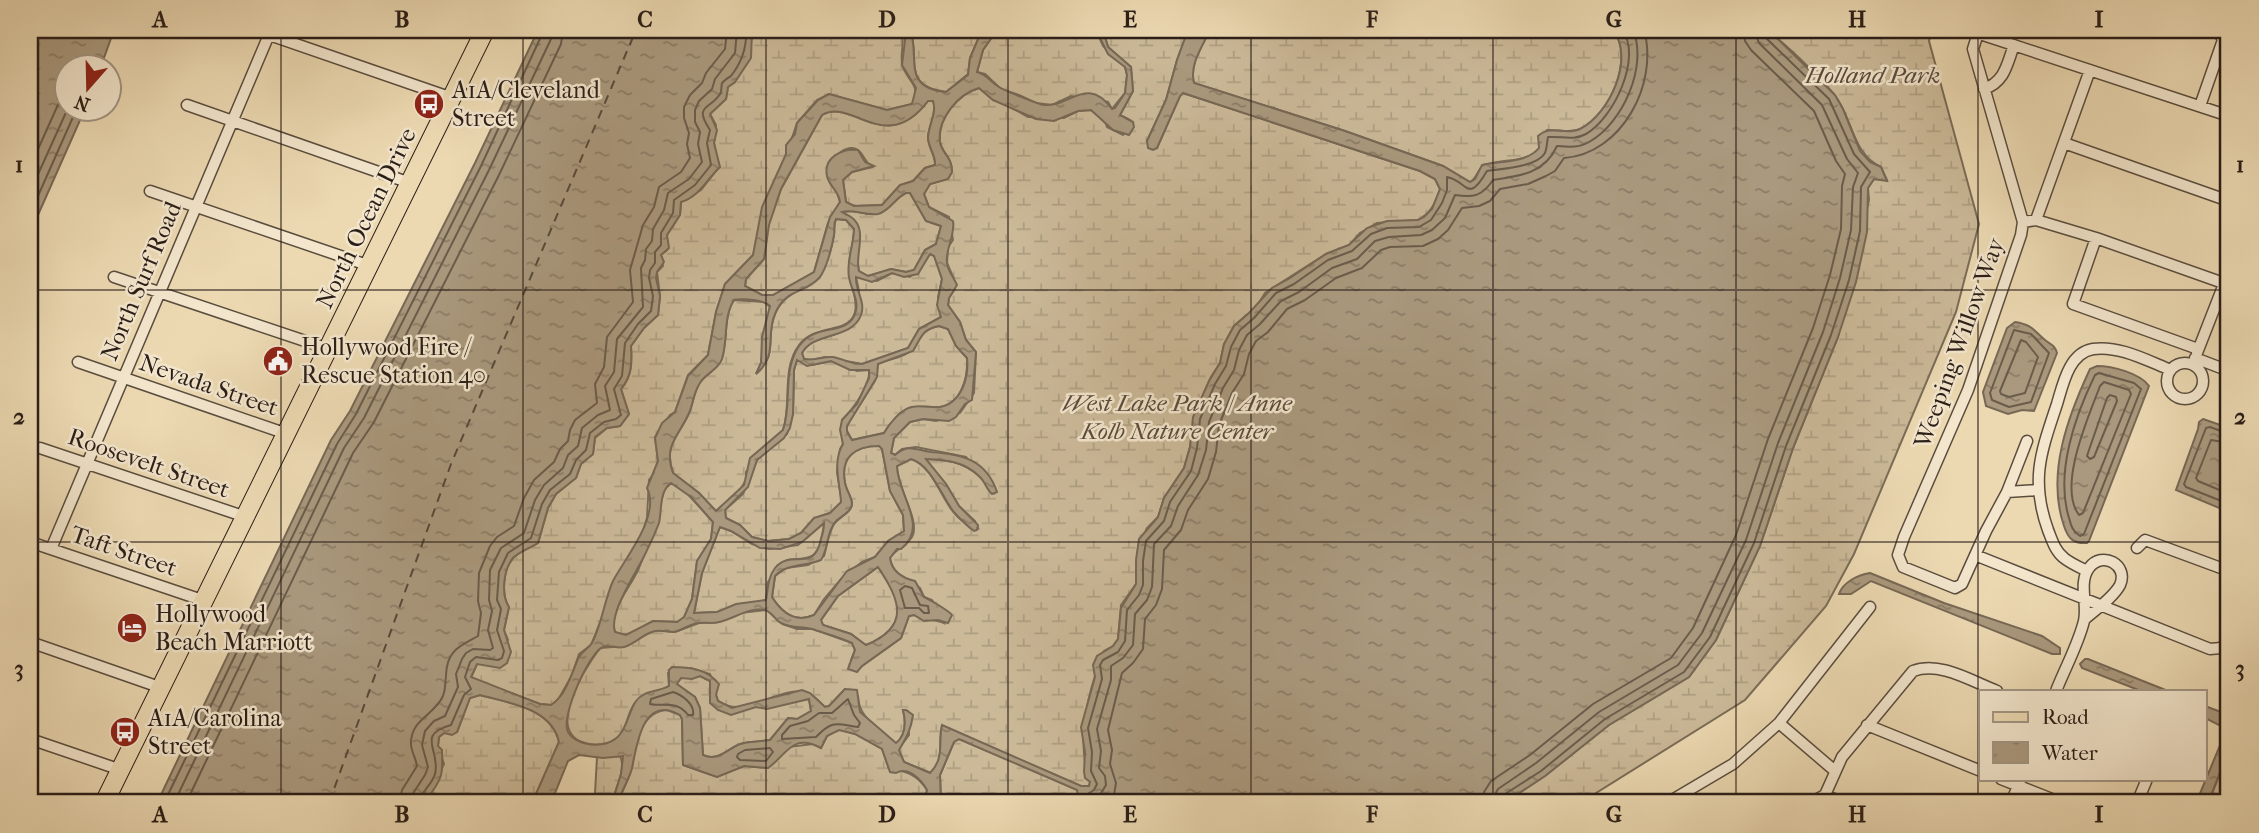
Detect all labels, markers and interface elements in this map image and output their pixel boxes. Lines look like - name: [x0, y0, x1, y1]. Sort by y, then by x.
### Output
- text: A: [151, 6, 169, 33]
- text: B: [395, 6, 410, 33]
- text: C: [637, 6, 653, 33]
- text: D: [878, 6, 896, 33]
- text: E: [1123, 6, 1137, 33]
- text: F: [1365, 6, 1379, 33]
- text: G: [1606, 6, 1622, 33]
- text: H: [1848, 6, 1866, 33]
- text: I: [2095, 6, 2104, 33]
- north arrow: [52, 52, 122, 122]
- park label: Holland Park: [1805, 61, 1940, 89]
- place label: A1A/Cleveland Street: [451, 76, 601, 132]
- bus stop icon: A1A/Cleveland Street: [412, 87, 446, 121]
- text: N: [71, 90, 93, 116]
- street label: North Ocean Drive: [310, 123, 422, 313]
- text: 1: [15, 151, 23, 178]
- text: 1: [2236, 151, 2244, 178]
- street label: North Surf Road: [95, 196, 187, 365]
- street label: Weeping Willow Way: [1908, 233, 2010, 453]
- place label: Hollywood Fire / Rescue Station 40: [301, 333, 486, 389]
- public building icon: Hollywood Fire / Rescue Station 40: [261, 344, 295, 378]
- street label: Nevada Street: [136, 348, 282, 422]
- park label: West Lake Park / Anne Kolb Nature Center: [1062, 389, 1293, 445]
- text: 2: [13, 403, 25, 430]
- text: 2: [2234, 403, 2246, 430]
- street label: Roosevelt Street: [65, 422, 234, 504]
- street label: Taft Street: [67, 520, 181, 582]
- place label: Hollywood Beach Marriott: [155, 600, 313, 656]
- hotel icon: Hollywood Beach Marriott: [115, 611, 149, 645]
- text: 3: [14, 655, 24, 682]
- text: 3: [2235, 655, 2245, 682]
- legend: [1979, 690, 2206, 780]
- place label: A1A/Carolina Street: [147, 704, 282, 760]
- text: Road: [2042, 705, 2089, 729]
- bus stop icon: A1A/Carolina Street: [108, 715, 142, 749]
- text: Water: [2041, 741, 2098, 765]
- text: A: [151, 801, 169, 828]
- text: B: [395, 801, 410, 828]
- text: C: [637, 801, 653, 828]
- text: D: [878, 801, 896, 828]
- text: E: [1123, 801, 1137, 828]
- text: F: [1365, 801, 1379, 828]
- text: G: [1606, 801, 1622, 828]
- text: H: [1848, 801, 1866, 828]
- text: I: [2095, 801, 2104, 828]

